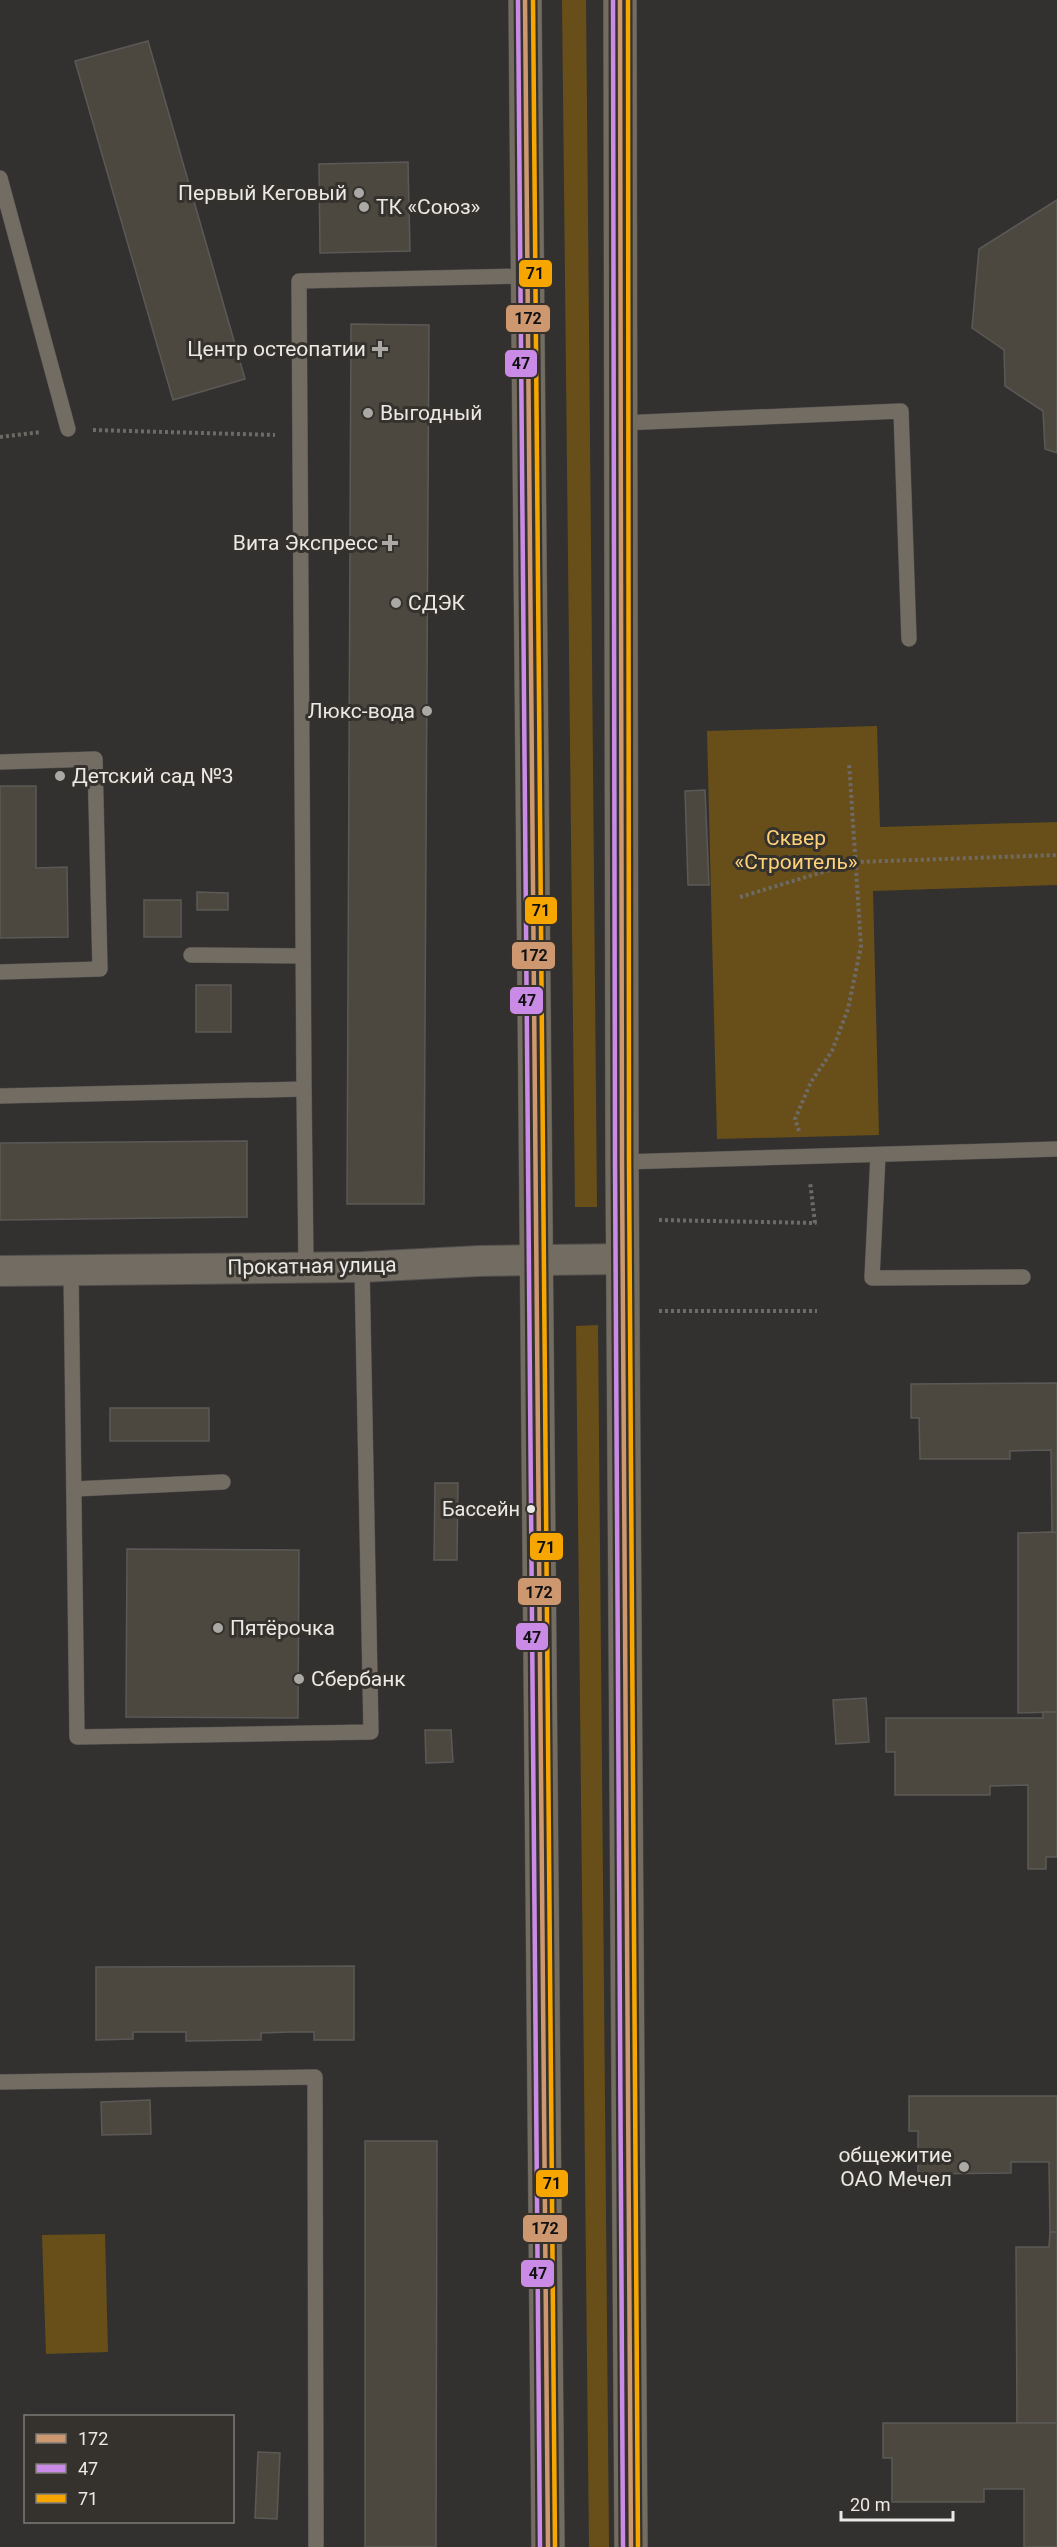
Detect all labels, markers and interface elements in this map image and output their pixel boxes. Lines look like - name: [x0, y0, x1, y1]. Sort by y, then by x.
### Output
- place label: Первый Кеговый: [178, 181, 347, 205]
- marker: Первый Кеговый: [352, 186, 366, 200]
- place label: ТК «Союз»: [376, 195, 481, 219]
- marker: ТК «Союз»: [357, 200, 371, 214]
- line badge: 71: [518, 259, 553, 288]
- text: 71: [526, 264, 544, 283]
- line badge: 172: [505, 304, 551, 333]
- text: 172: [514, 309, 542, 328]
- place label: Центр остеопатии: [187, 337, 366, 361]
- marker: Центр остеопатии: [371, 340, 389, 358]
- line badge: 47: [504, 349, 538, 378]
- text: 47: [512, 354, 530, 373]
- place label: Выгодный: [380, 401, 482, 425]
- marker: Выгодный: [361, 406, 375, 420]
- place label: Вита Экспресс: [233, 531, 378, 555]
- marker: Вита Экспресс: [383, 536, 397, 550]
- place label: СДЭК: [408, 591, 466, 615]
- marker: СДЭК: [389, 596, 403, 610]
- place label: Люкс-вода: [308, 699, 415, 723]
- marker: Люкс-вода: [420, 704, 434, 718]
- place label: Детский сад №3: [72, 764, 234, 788]
- marker: Детский сад №3: [53, 769, 67, 783]
- park label: Сквер «Cтроитель»: [734, 826, 858, 874]
- line badge: 71: [524, 896, 558, 925]
- text: 71: [532, 901, 550, 920]
- line badge: 172: [511, 941, 556, 970]
- text: 172: [520, 946, 548, 965]
- line badge: 47: [509, 986, 544, 1015]
- text: 47: [518, 991, 536, 1010]
- street label: Прокатная улица: [227, 1253, 397, 1279]
- place label: Бассейн: [442, 1497, 520, 1521]
- marker: Бассейн: [525, 1503, 537, 1515]
- line badge: 71: [529, 1532, 564, 1561]
- text: 71: [537, 1538, 555, 1557]
- line badge: 172: [517, 1577, 562, 1606]
- text: 172: [525, 1583, 553, 1602]
- place label: Пятёрочка: [230, 1616, 335, 1640]
- marker: Пятёрочка: [211, 1621, 225, 1635]
- line badge: 47: [515, 1622, 549, 1651]
- text: 47: [523, 1628, 541, 1647]
- place label: Сбербанк: [311, 1667, 406, 1691]
- marker: Сбербанк: [292, 1672, 306, 1686]
- place label: общежитие ОАО Мечел: [838, 2143, 952, 2191]
- marker: общежитие ОАО Мечел: [957, 2160, 971, 2174]
- line badge: 71: [535, 2169, 569, 2198]
- text: 71: [543, 2174, 561, 2193]
- line badge: 172: [522, 2214, 568, 2243]
- text: 172: [531, 2219, 559, 2238]
- line badge: 47: [520, 2259, 555, 2288]
- text: 47: [529, 2264, 547, 2283]
- legend: [24, 2415, 234, 2523]
- text: 172: [78, 2428, 108, 2449]
- text: 47: [78, 2458, 98, 2479]
- scale bar: [841, 2484, 954, 2522]
- text: 71: [78, 2488, 98, 2509]
- text: 20 m: [850, 2494, 890, 2515]

